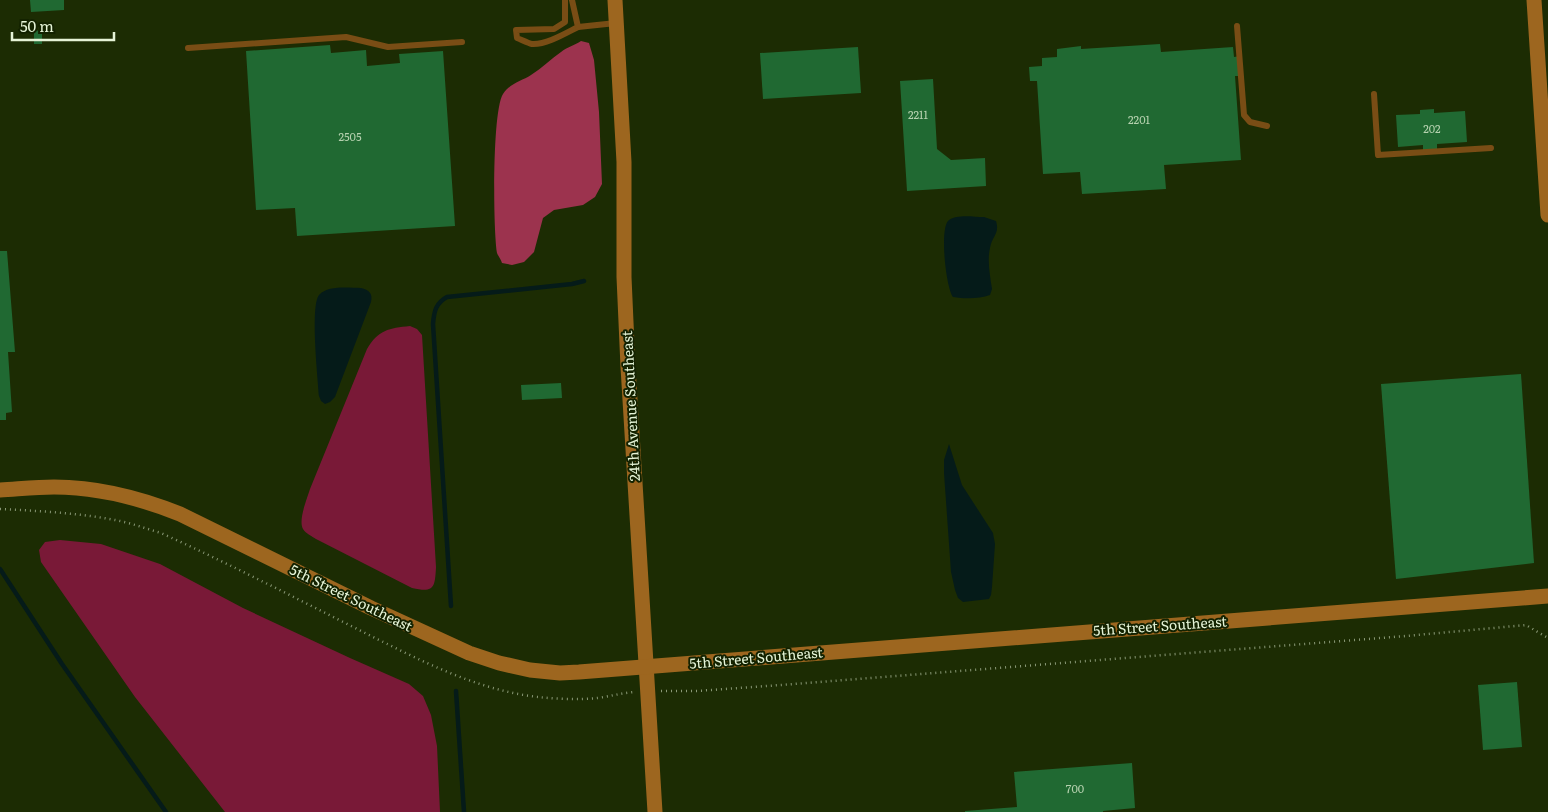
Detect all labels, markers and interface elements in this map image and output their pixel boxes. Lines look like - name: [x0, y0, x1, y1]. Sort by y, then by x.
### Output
- scale bar: [12, 10, 115, 42]
- text: 50 m: [20, 14, 54, 37]
- house number: 2211: [908, 106, 929, 122]
- house number: 2201: [1128, 111, 1151, 127]
- house number: 202: [1423, 120, 1441, 136]
- house number: 2505: [338, 128, 362, 144]
- street label: 24th Avenue Southeast: [616, 330, 644, 482]
- street label: 5th Street Southeast: [287, 559, 416, 636]
- street label: 5th Street Southeast: [1092, 610, 1228, 640]
- street label: 5th Street Southeast: [688, 641, 824, 673]
- house number: 700: [1066, 780, 1084, 796]

